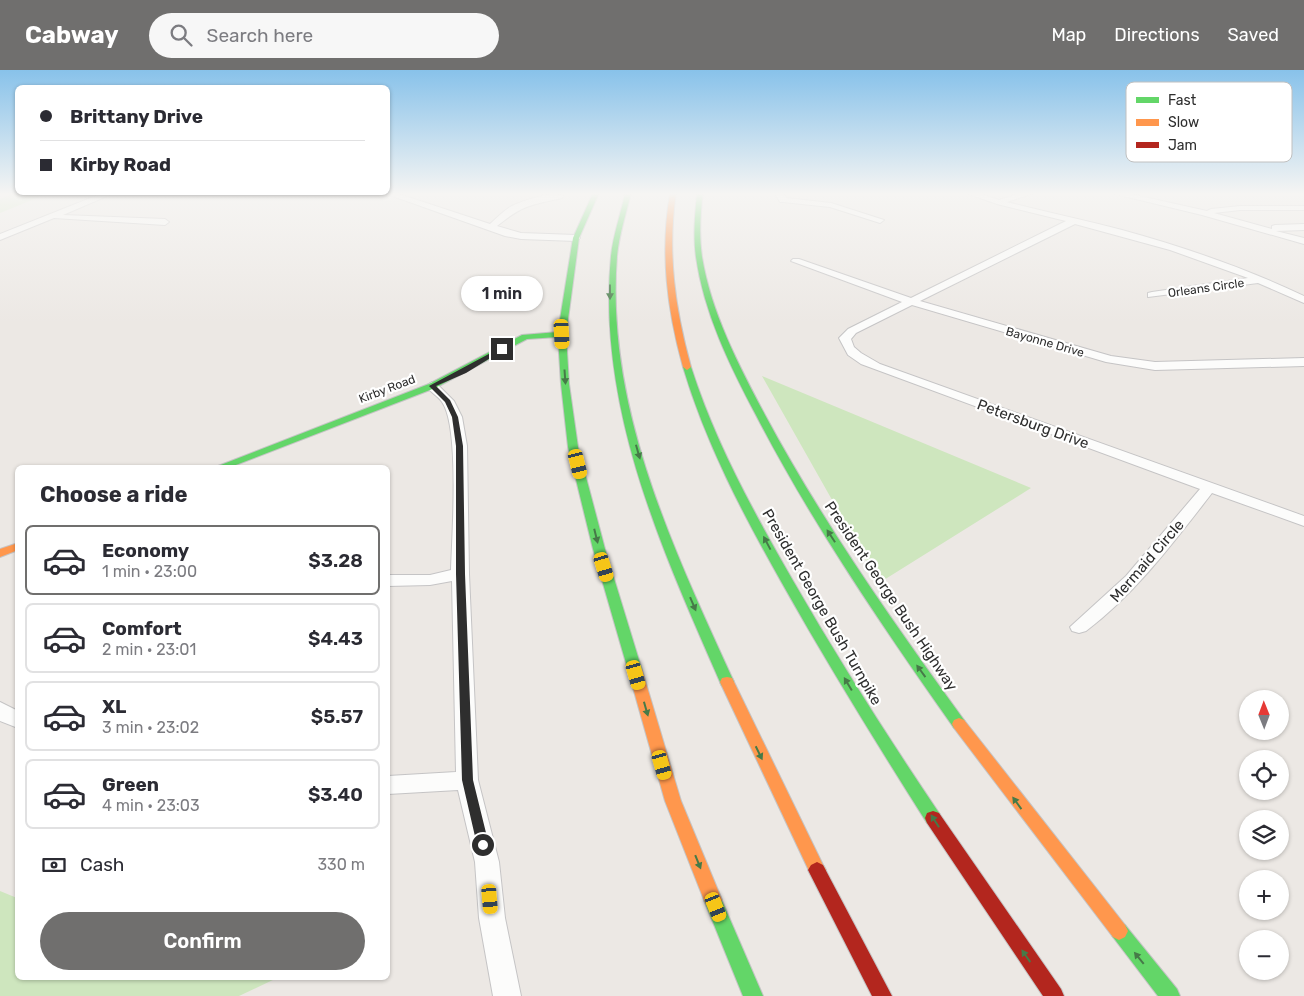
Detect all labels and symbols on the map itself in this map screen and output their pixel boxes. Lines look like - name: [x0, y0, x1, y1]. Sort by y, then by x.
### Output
- legend: [1126, 82, 1292, 162]
- text: Fast: [1168, 92, 1197, 109]
- text: Slow: [1168, 114, 1199, 131]
- text: Jam: [1168, 137, 1197, 154]
- callout: 1 min: [461, 276, 543, 312]
- street label: Orleans Circle: [1167, 276, 1245, 300]
- one-way arrow: [606, 284, 614, 300]
- car: [553, 319, 570, 349]
- street label: Bayonne Drive: [1004, 324, 1086, 360]
- route end: [491, 338, 513, 360]
- one-way arrow: [561, 369, 569, 385]
- street label: Kirby Road: [357, 372, 417, 406]
- street label: Petersburg Drive: [975, 395, 1091, 453]
- one-way arrow: [634, 444, 642, 459]
- car: [567, 448, 588, 480]
- street label: President George Bush Highway: [821, 498, 961, 694]
- street label: President George Bush Turnpike: [758, 506, 886, 708]
- street label: Mermaid Circle: [1106, 516, 1188, 606]
- one-way arrow: [592, 528, 600, 543]
- one-way arrow: [826, 530, 836, 543]
- one-way arrow: [762, 537, 771, 550]
- car: [592, 550, 615, 584]
- one-way arrow: [689, 597, 697, 612]
- car: [624, 659, 647, 691]
- one-way arrow: [916, 665, 927, 678]
- one-way arrow: [843, 678, 852, 691]
- north arrow: [1239, 690, 1289, 740]
- one-way arrow: [642, 701, 650, 716]
- one-way arrow: [755, 746, 763, 760]
- car: [650, 749, 673, 781]
- one-way arrow: [1012, 796, 1022, 810]
- one-way arrow: [930, 815, 940, 828]
- route start: [472, 834, 494, 856]
- one-way arrow: [694, 855, 702, 870]
- car: [481, 883, 498, 915]
- car: [703, 890, 728, 924]
- one-way arrow: [1021, 949, 1031, 963]
- one-way arrow: [1134, 952, 1145, 965]

